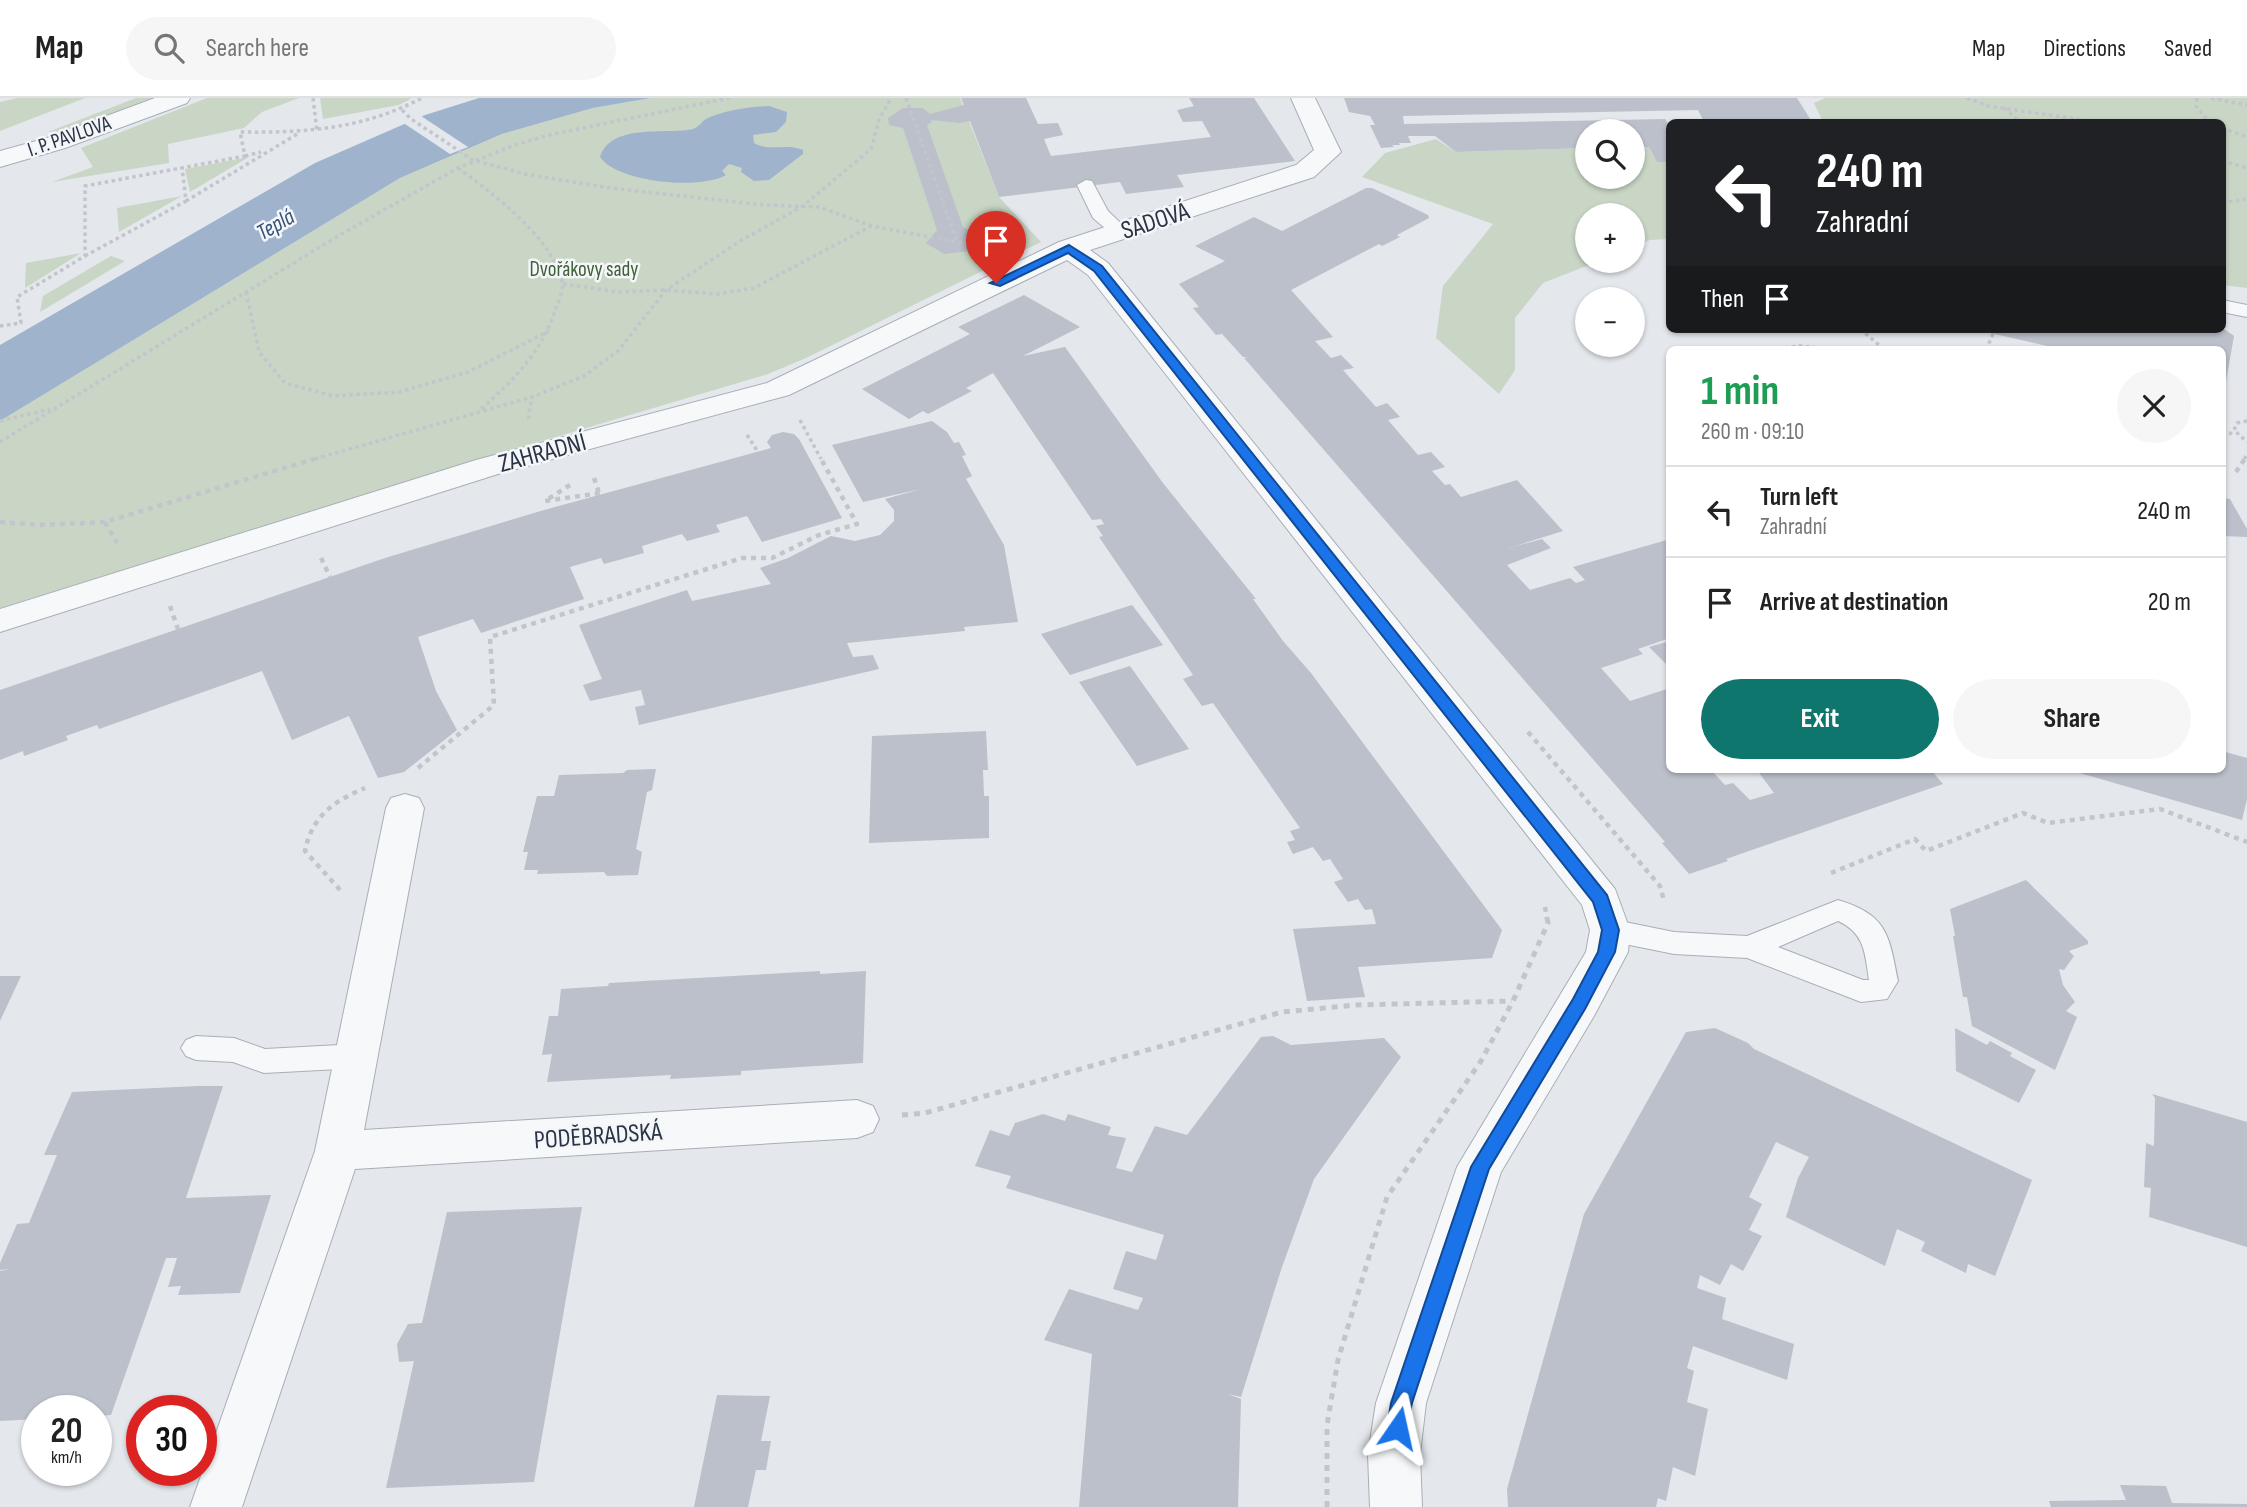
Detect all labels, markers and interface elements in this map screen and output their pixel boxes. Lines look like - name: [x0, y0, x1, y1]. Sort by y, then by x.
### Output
- search box: [126, 17, 616, 80]
- text: Map: [35, 28, 84, 68]
- icon: search: [150, 29, 188, 67]
- text: Search here: [206, 33, 309, 64]
- text: Map: [1972, 34, 2005, 63]
- text: Directions: [2043, 34, 2126, 63]
- text: Saved: [2164, 34, 2212, 63]
- street label: I. P. PAVLOVA: [24, 110, 115, 162]
- map controls: [1575, 119, 1645, 357]
- button: search: [1575, 119, 1645, 189]
- text: 240 m: [1816, 143, 1924, 202]
- icon: left: [1701, 147, 1792, 238]
- street label: SADOVÁ: [1117, 196, 1194, 247]
- water label: Teplá: [251, 203, 300, 247]
- button: +: [1575, 203, 1645, 273]
- text: Zahradní: [1816, 203, 1909, 242]
- pin: [966, 211, 1026, 283]
- icon: arrive: [977, 222, 1015, 260]
- park label: Dvořákovy sady: [530, 257, 638, 282]
- icon: arrive: [1758, 280, 1796, 318]
- text: Then: [1701, 284, 1744, 315]
- button: −: [1575, 287, 1645, 357]
- text: 1 min: [1701, 366, 1779, 417]
- button: close: [2117, 369, 2191, 443]
- text: 260 m · 09:10: [1701, 418, 1804, 446]
- street label: ZAHRADNÍ: [495, 427, 590, 480]
- text: Turn left: [1760, 482, 1838, 513]
- icon: left: [1701, 493, 1739, 531]
- text: 240 m: [2137, 496, 2191, 527]
- text: Zahradní: [1760, 513, 1827, 541]
- icon: arrive: [1701, 584, 1739, 622]
- text: Arrive at destination: [1760, 587, 1948, 618]
- text: 20 m: [2148, 587, 2191, 618]
- button: Exit: [1701, 679, 1939, 759]
- button: Share: [1953, 679, 2191, 759]
- street label: PODĚBRADSKÁ: [533, 1116, 664, 1156]
- position arrow: [1361, 1391, 1435, 1465]
- speed limit sign: 30: [126, 1395, 217, 1486]
- text: 20: [51, 1410, 83, 1453]
- text: km/h: [51, 1447, 82, 1468]

